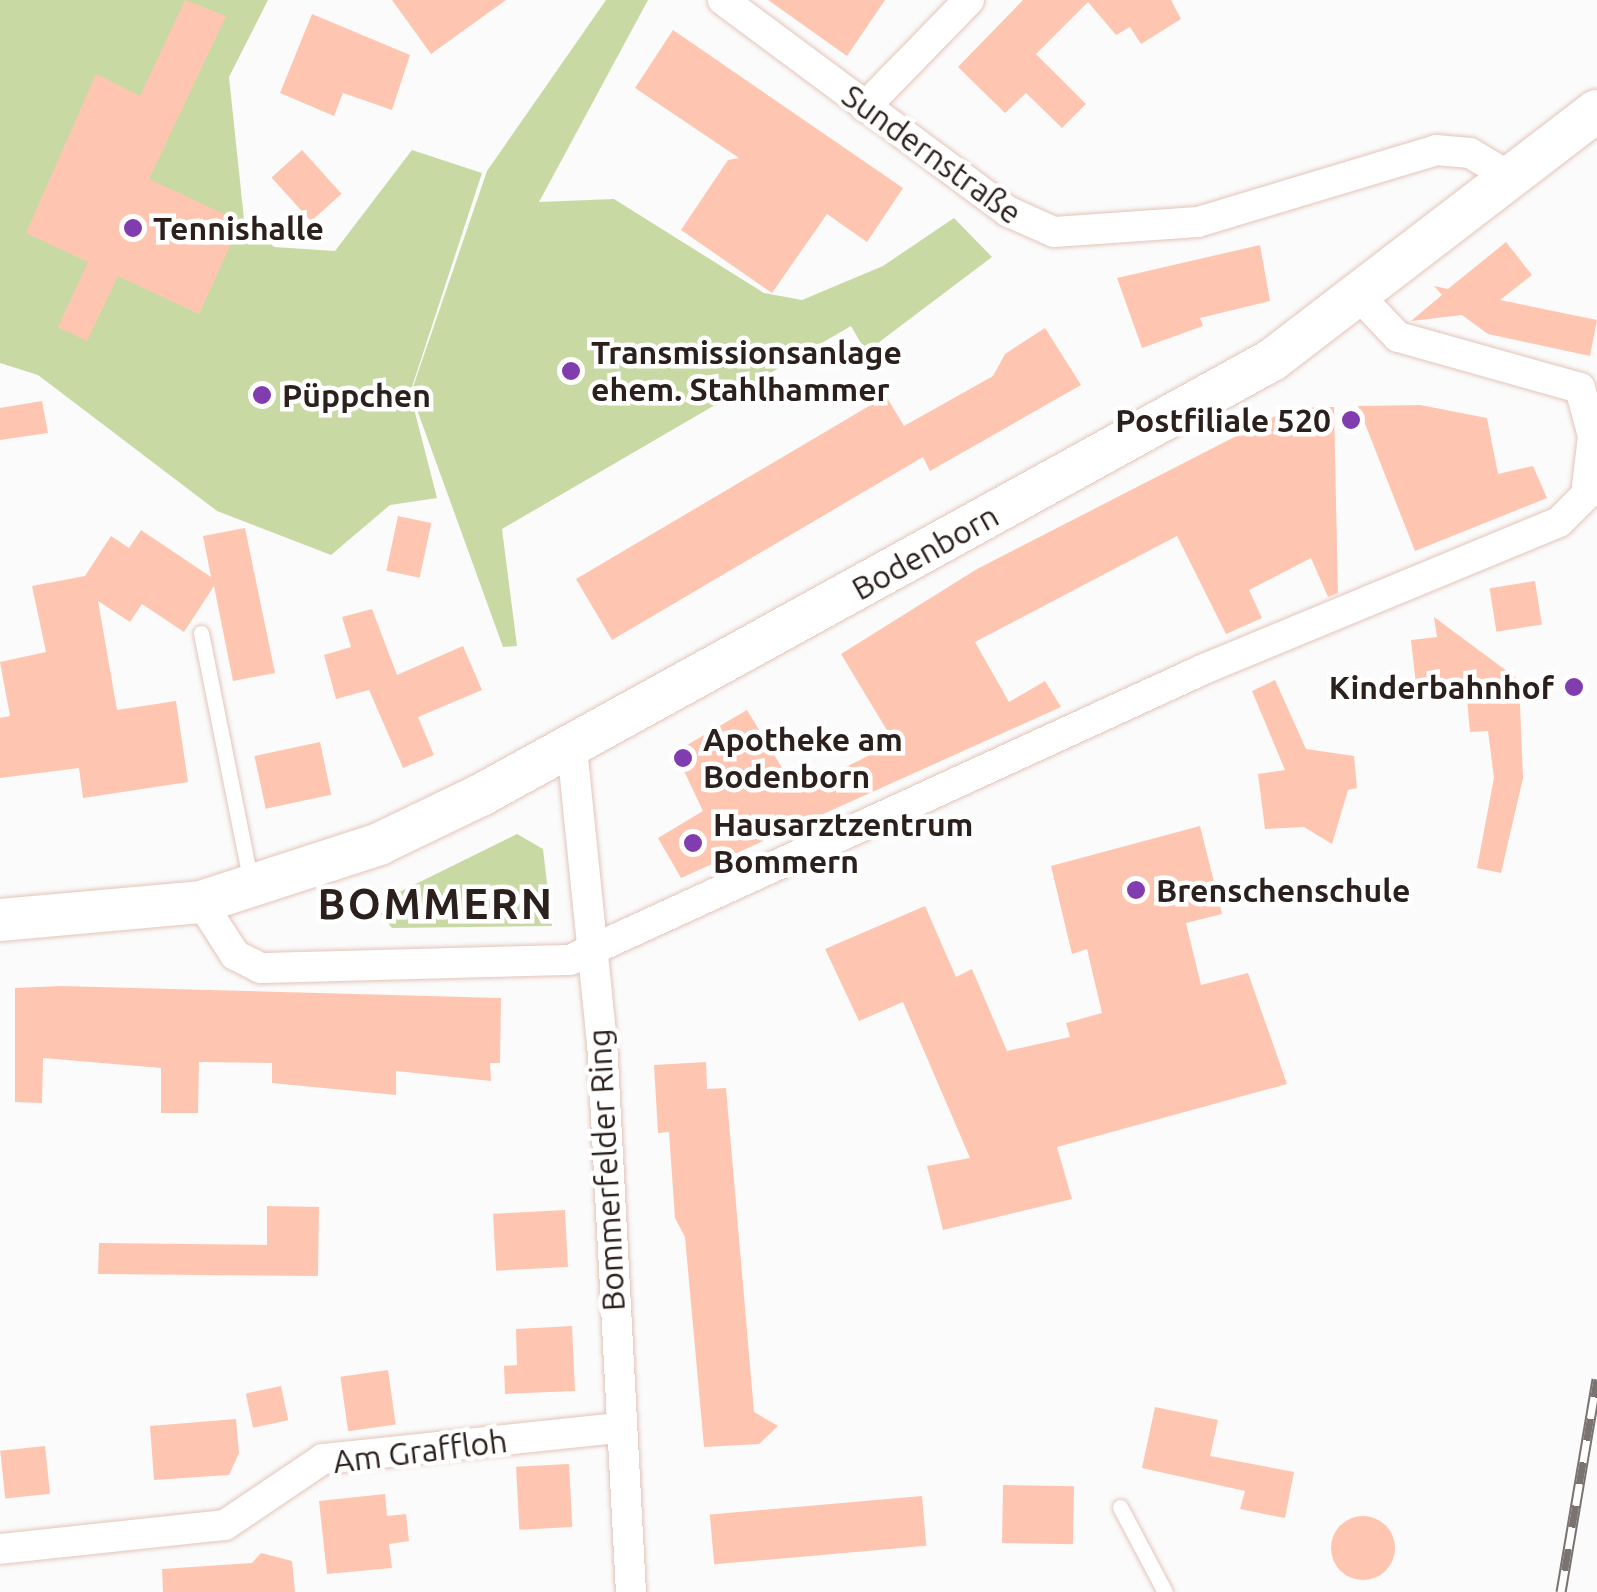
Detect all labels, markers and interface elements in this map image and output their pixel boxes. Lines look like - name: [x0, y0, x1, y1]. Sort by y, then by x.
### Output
- street label: Sundernstraße: [835, 76, 1029, 232]
- place label: Tennishalle: [153, 209, 324, 247]
- marker: Tennishalle: [122, 217, 144, 239]
- place label: Transmissionsanlage ehem. Stahlhammer: [591, 334, 902, 409]
- marker: Transmissionsanlage ehem. Stahlhammer: [560, 360, 582, 382]
- place label: Püppchen: [282, 376, 431, 414]
- marker: Püppchen: [251, 384, 273, 406]
- place label: Postfiliale 520: [1115, 401, 1331, 439]
- marker: Postfiliale 520: [1340, 409, 1362, 431]
- street label: Bodenborn: [845, 496, 1005, 608]
- place label: Kinderbahnhof: [1329, 668, 1554, 706]
- marker: Kinderbahnhof: [1563, 676, 1585, 698]
- place label: Apotheke am Bodenborn: [703, 721, 903, 796]
- marker: Apotheke am Bodenborn: [672, 747, 694, 769]
- place label: Hausarztzentrum Bommern: [713, 806, 973, 881]
- marker: Hausarztzentrum Bommern: [682, 832, 704, 854]
- place label: Brenschenschule: [1156, 871, 1410, 909]
- district label: BOMMERN: [317, 879, 555, 929]
- marker: Brenschenschule: [1125, 879, 1147, 901]
- street label: Bommerfelder Ring: [579, 1028, 633, 1312]
- street label: Am Graffloh: [331, 1421, 509, 1481]

